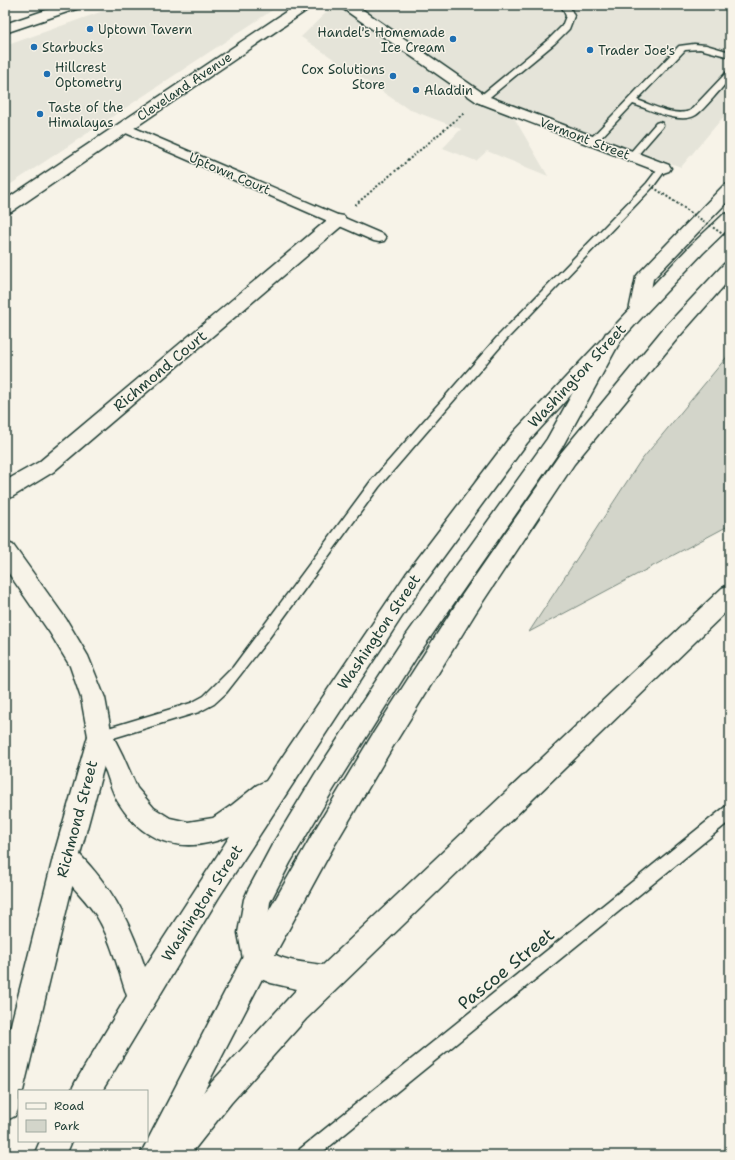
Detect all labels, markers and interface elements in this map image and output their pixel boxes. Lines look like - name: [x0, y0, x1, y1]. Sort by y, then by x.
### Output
- place label: Uptown Tavern: [98, 21, 192, 38]
- marker: Uptown Tavern: [85, 24, 95, 34]
- place label: Handel's Homemade Ice Cream: [317, 24, 445, 56]
- marker: Handel's Homemade Ice Cream: [448, 34, 458, 44]
- place label: Starbucks: [42, 39, 103, 56]
- marker: Starbucks: [29, 42, 39, 52]
- place label: Trader Joe's: [598, 42, 675, 59]
- marker: Trader Joe's: [585, 45, 595, 55]
- street label: Cleveland Avenue: [133, 48, 235, 125]
- place label: Hillcrest Optometry: [55, 59, 122, 91]
- place label: Cox Solutions Store: [301, 61, 385, 93]
- marker: Hillcrest Optometry: [42, 69, 52, 79]
- marker: Cox Solutions Store: [388, 71, 398, 81]
- place label: Aladdin: [424, 82, 473, 99]
- marker: Aladdin: [411, 85, 421, 95]
- place label: Taste of the Himalayas: [48, 99, 124, 131]
- marker: Taste of the Himalayas: [35, 109, 45, 119]
- street label: Vermont Street: [537, 113, 633, 164]
- street label: Uptown Court: [186, 149, 273, 198]
- street label: Washington Street: [524, 320, 630, 432]
- street label: Richmond Court: [109, 326, 211, 416]
- street label: Washington Street: [333, 570, 425, 694]
- street label: Richmond Street: [52, 758, 102, 880]
- street label: Washington Street: [157, 841, 247, 965]
- street label: Pascoe Street: [453, 922, 560, 1015]
- legend: [18, 1090, 148, 1142]
- text: Road: [54, 1098, 85, 1114]
- text: Park: [54, 1118, 80, 1134]

